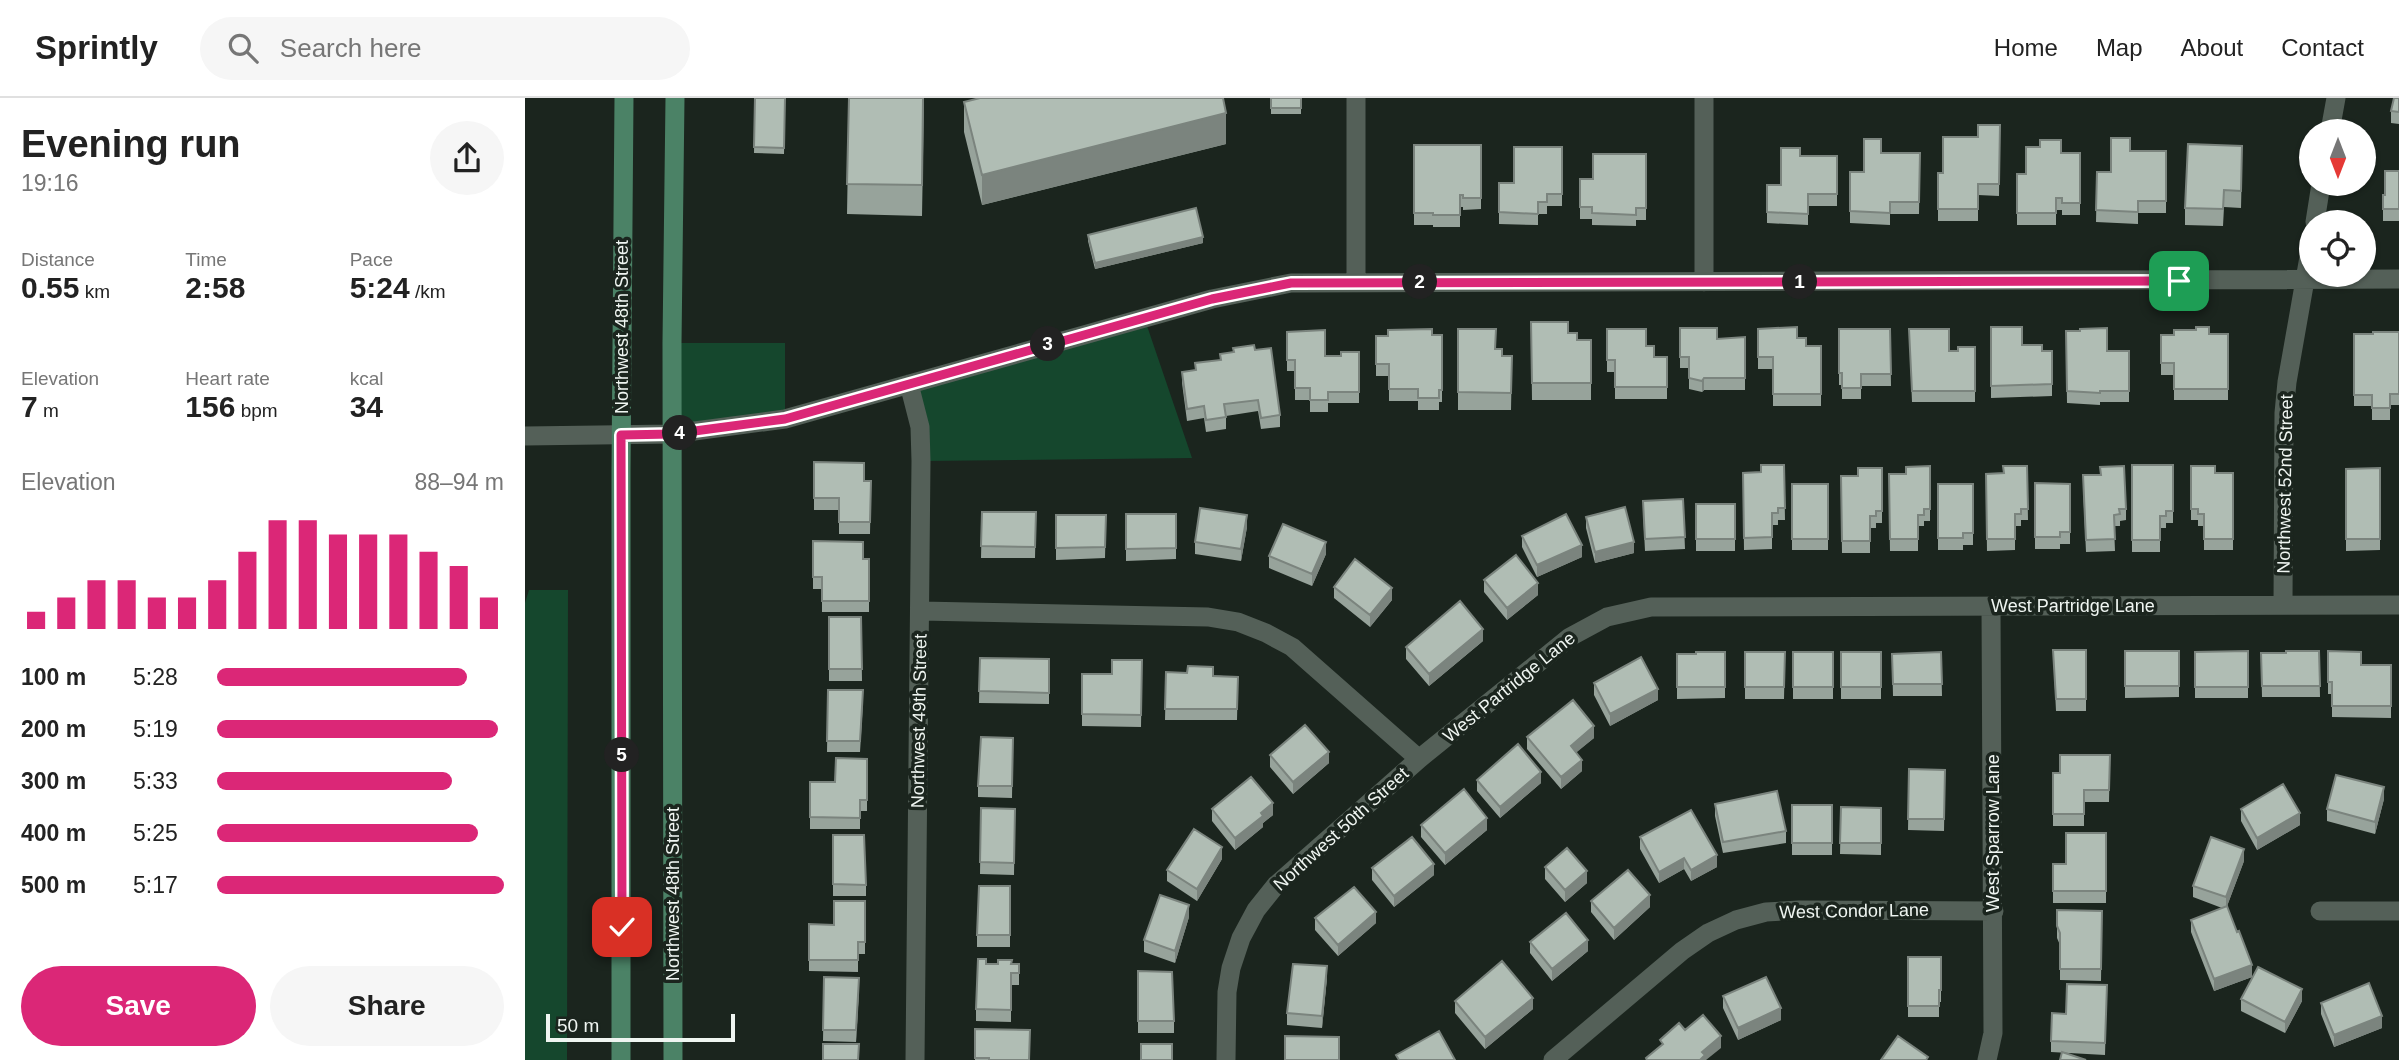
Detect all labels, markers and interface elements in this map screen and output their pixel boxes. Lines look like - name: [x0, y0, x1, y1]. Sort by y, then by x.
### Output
- search box: [200, 17, 690, 80]
- text: Sprintly: [35, 29, 158, 66]
- icon: search: [224, 29, 262, 67]
- text: Search here: [280, 33, 422, 63]
- text: Home: [1994, 34, 2058, 61]
- text: Map: [2096, 34, 2143, 61]
- text: About: [2181, 34, 2243, 61]
- text: Contact: [2281, 34, 2364, 61]
- north arrow: [2299, 119, 2377, 196]
- map controls: [2299, 119, 2376, 287]
- button: share: [430, 121, 504, 195]
- text: Evening run: [21, 123, 241, 165]
- text: 19:16: [21, 170, 79, 196]
- button: locate: [2299, 210, 2376, 287]
- street label: Northwest 48th Street: [612, 240, 632, 414]
- text: Distance: [21, 249, 95, 270]
- text: Time: [185, 249, 227, 270]
- text: Pace: [350, 249, 393, 270]
- pin: [2149, 251, 2209, 311]
- icon: arrive: [2160, 262, 2198, 300]
- pin: 2: [1403, 264, 1437, 300]
- pin: 1: [1783, 264, 1817, 300]
- text: 0.55: [21, 271, 79, 304]
- text: 2:58: [185, 271, 245, 304]
- text: 5:24: [350, 271, 410, 304]
- text: 2: [1414, 271, 1425, 292]
- text: 1: [1794, 271, 1805, 292]
- text: km: [79, 281, 110, 302]
- text: /km: [410, 281, 446, 302]
- pin: 3: [1030, 327, 1065, 362]
- text: 3: [1042, 333, 1053, 354]
- text: Elevation: [21, 368, 99, 389]
- text: Heart rate: [185, 368, 270, 389]
- text: kcal: [350, 368, 383, 389]
- text: 7: [21, 390, 38, 423]
- text: 156: [185, 390, 235, 423]
- text: 34: [350, 390, 383, 423]
- street label: Northwest 52nd Street: [2273, 394, 2297, 574]
- text: m: [38, 400, 59, 421]
- text: bpm: [235, 400, 278, 421]
- pin: 4: [663, 416, 697, 450]
- text: 4: [674, 422, 685, 443]
- text: Elevation: [21, 469, 116, 495]
- text: 88–94 m: [414, 469, 504, 495]
- street label: West Partridge Lane: [1991, 596, 2155, 616]
- street label: West Partridge Lane: [1439, 628, 1579, 746]
- street label: Northwest 49th Street: [907, 634, 931, 808]
- text: 100 m: [21, 664, 86, 690]
- text: 5:28: [133, 664, 178, 690]
- text: 200 m: [21, 716, 86, 742]
- text: 5:19: [133, 716, 178, 742]
- pin: 5: [605, 738, 639, 772]
- text: 5: [616, 744, 627, 765]
- street label: West Sparrow Lane: [1983, 754, 2003, 912]
- street label: Northwest 50th Street: [1270, 763, 1412, 895]
- text: 300 m: [21, 768, 86, 794]
- text: 5:33: [133, 768, 178, 794]
- street label: Northwest 48th Street: [663, 807, 683, 981]
- text: 400 m: [21, 820, 86, 846]
- text: 5:25: [133, 820, 178, 846]
- text: 500 m: [21, 872, 86, 898]
- text: 5:17: [133, 872, 178, 898]
- pin: [592, 897, 652, 957]
- street label: West Condor Lane: [1779, 900, 1929, 922]
- icon: check: [603, 908, 641, 946]
- button: Save: [21, 966, 256, 1046]
- button: Share: [270, 966, 504, 1046]
- scale bar: [546, 1011, 735, 1043]
- text: 50 m: [557, 1015, 599, 1036]

